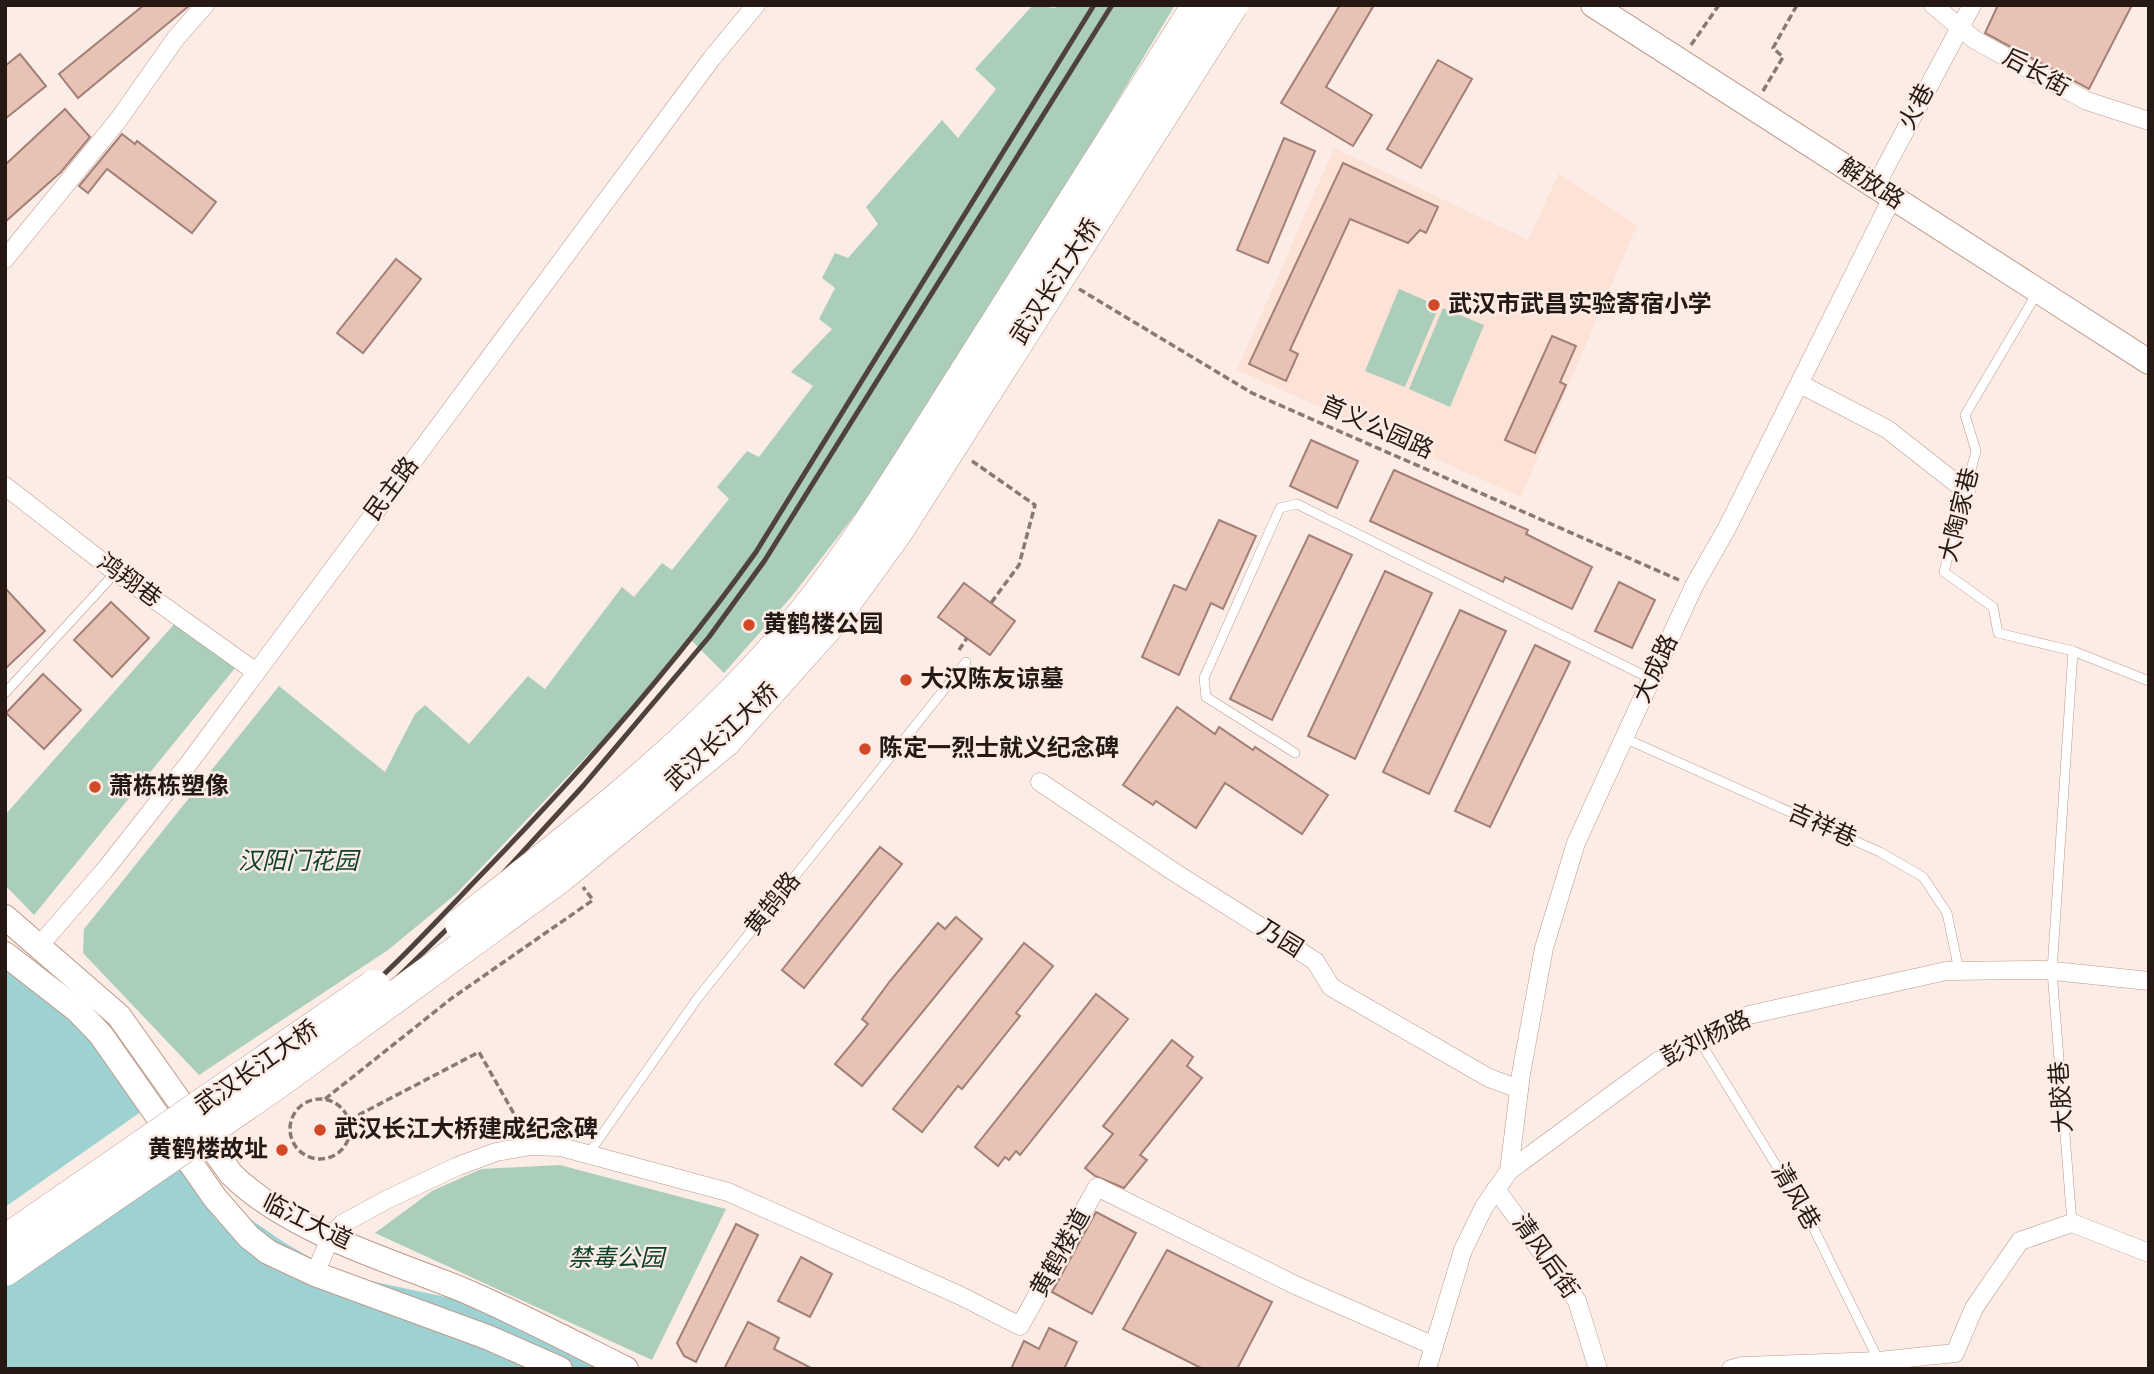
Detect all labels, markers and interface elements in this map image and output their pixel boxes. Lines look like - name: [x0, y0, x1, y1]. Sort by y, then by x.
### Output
- street label: 后长街: [1996, 40, 2076, 106]
- street label: 火巷: [1890, 77, 1944, 137]
- street label: 解放路: [1831, 149, 1911, 219]
- street label: 武汉长江大桥: [1002, 212, 1110, 352]
- place label: 武汉市武昌实验寄宿小学: [1448, 287, 1712, 323]
- marker: 武汉市武昌实验寄宿小学: [1426, 297, 1442, 313]
- street label: 首义公园路: [1315, 387, 1439, 469]
- street label: 民主路: [356, 449, 428, 529]
- street label: 大陶家巷: [1931, 464, 1989, 566]
- street label: 鸿翔巷: [89, 545, 169, 617]
- place label: 黄鹤楼公园: [763, 607, 883, 643]
- marker: 黄鹤楼公园: [741, 617, 757, 633]
- street label: 大成路: [1624, 629, 1688, 709]
- place label: 大汉陈友谅墓: [920, 662, 1064, 698]
- marker: 大汉陈友谅墓: [898, 672, 914, 688]
- street label: 武汉长江大桥: [657, 675, 787, 799]
- place label: 陈定一烈士就义纪念碑: [879, 731, 1119, 767]
- marker: 陈定一烈士就义纪念碑: [857, 741, 873, 757]
- place label: 萧栋栋塑像: [109, 769, 229, 805]
- marker: 萧栋栋塑像: [87, 779, 103, 795]
- street label: 吉祥巷: [1782, 795, 1862, 857]
- park label: 汉阳门花园: [238, 844, 361, 880]
- street label: 黄鹄路: [736, 865, 810, 943]
- street label: 乃园: [1250, 911, 1310, 967]
- street label: 彭刘杨路: [1655, 1002, 1757, 1076]
- street label: 武汉长江大桥: [188, 1012, 326, 1124]
- street label: 大胶巷: [2042, 1060, 2082, 1134]
- place label: 武汉长江大桥建成纪念碑: [334, 1112, 598, 1148]
- marker: 武汉长江大桥建成纪念碑: [312, 1122, 328, 1138]
- place label: 黄鹤楼故址: [148, 1132, 268, 1168]
- marker: 黄鹤楼故址: [274, 1142, 290, 1158]
- street label: 清风巷: [1761, 1157, 1829, 1237]
- street label: 临江大道: [256, 1185, 358, 1259]
- street label: 黄鹤楼道: [1022, 1202, 1100, 1304]
- street label: 清风后街: [1503, 1207, 1587, 1307]
- park label: 禁毒公园: [568, 1241, 667, 1277]

